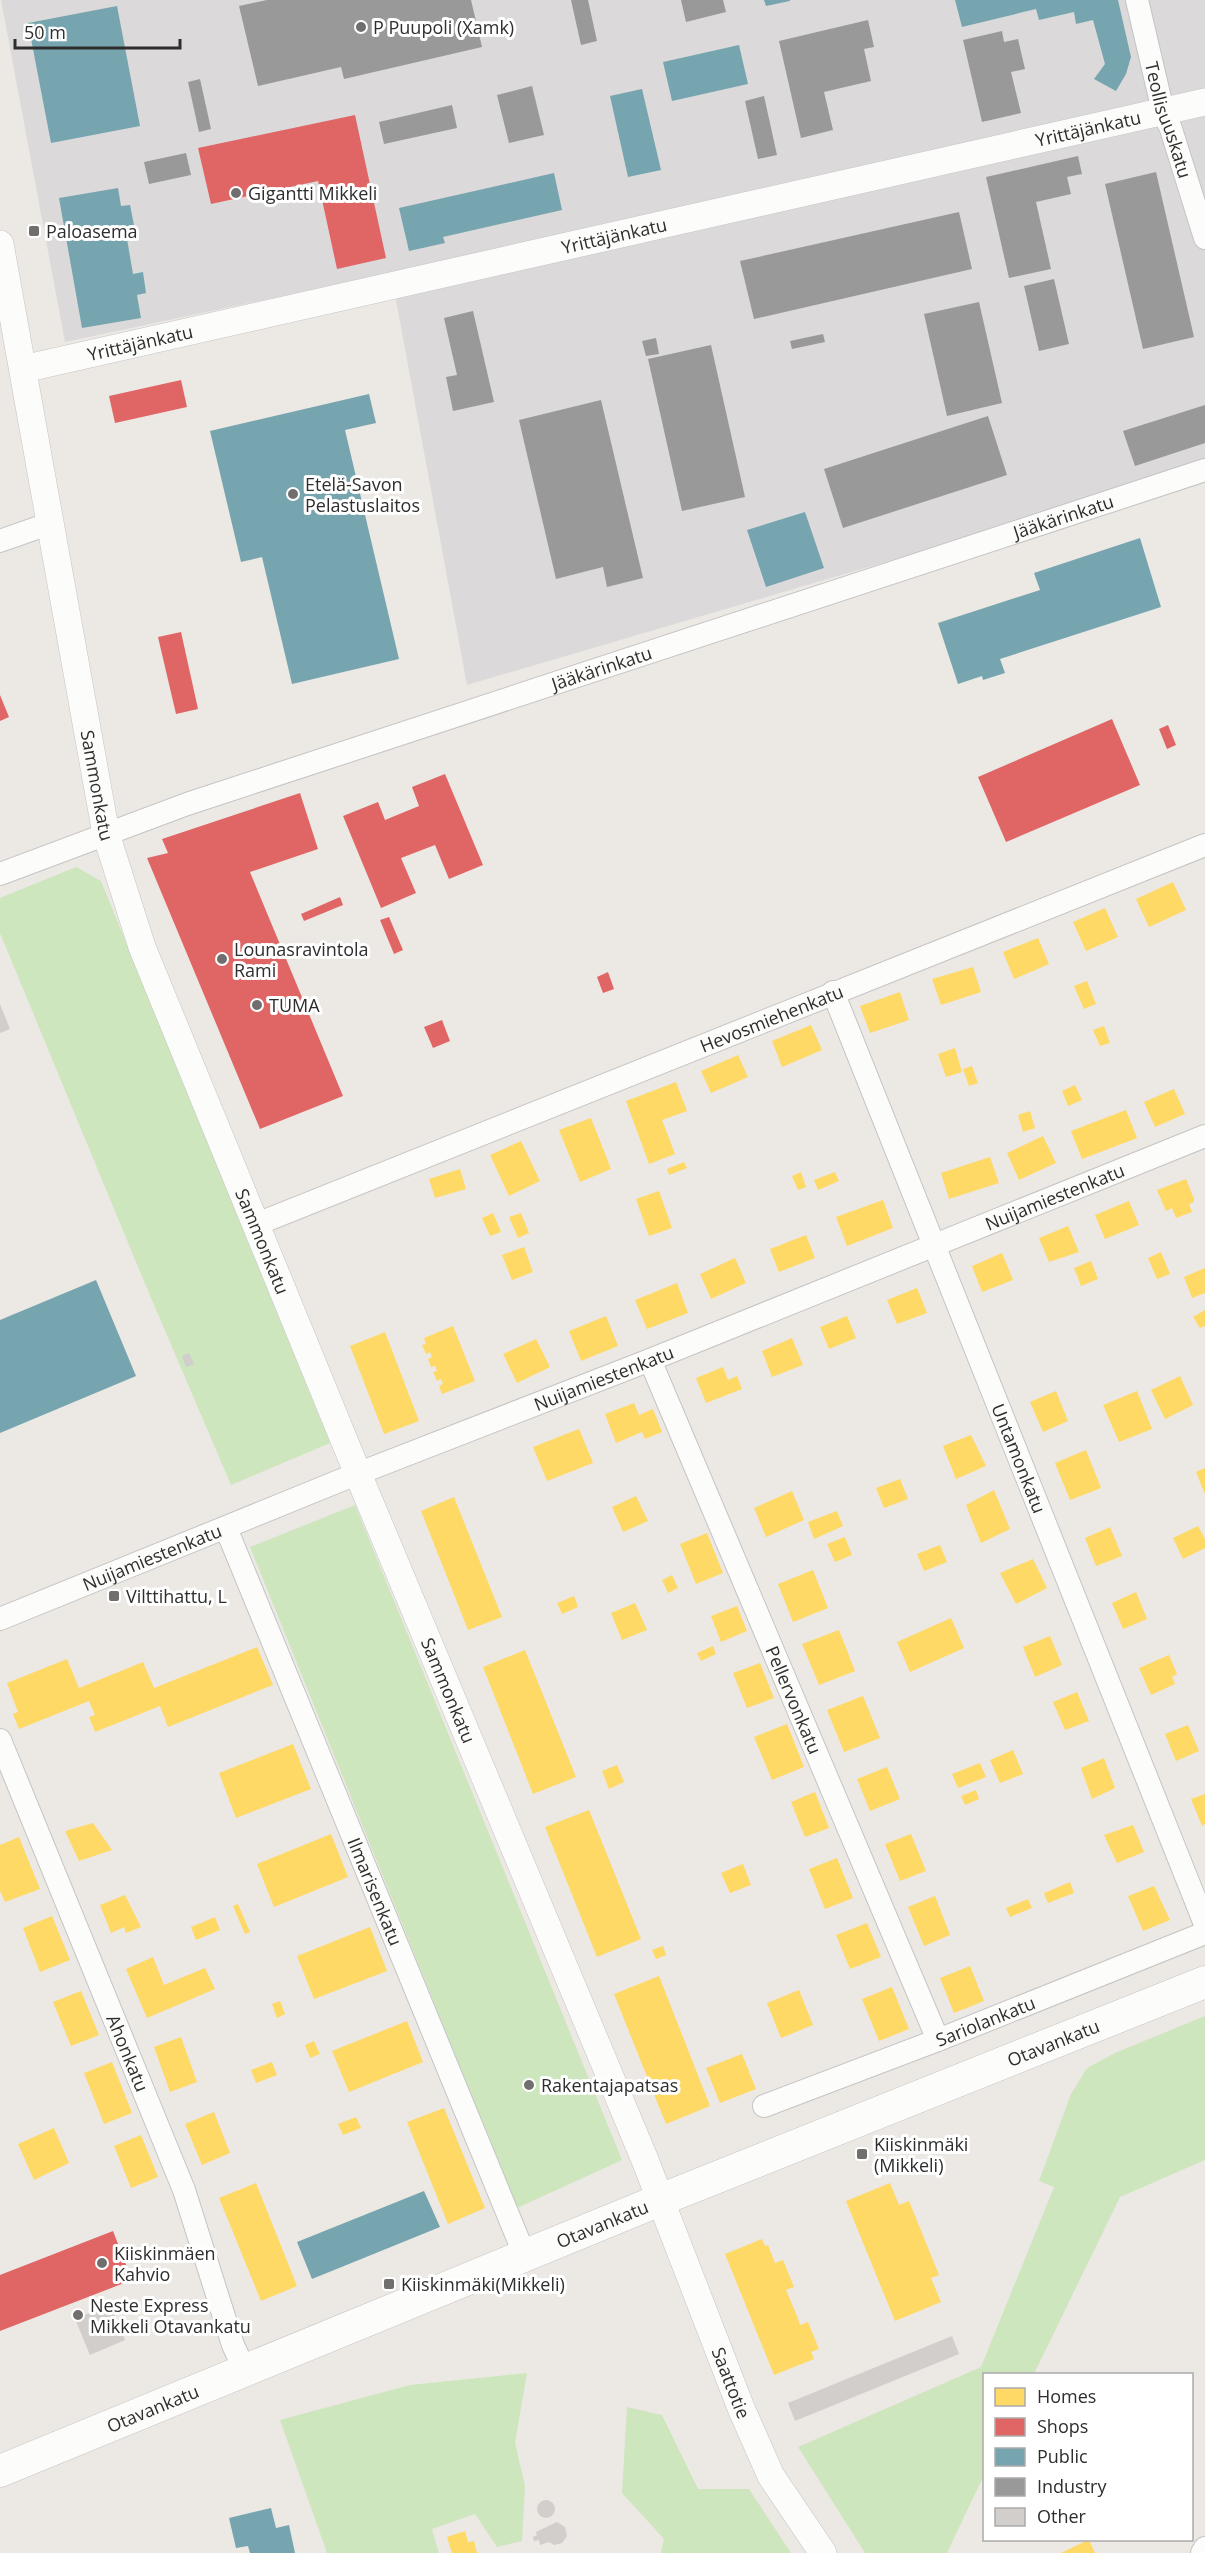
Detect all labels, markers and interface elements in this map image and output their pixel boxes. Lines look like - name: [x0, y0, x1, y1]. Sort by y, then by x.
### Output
- scale bar: [15, 12, 180, 50]
- place label: P Puupoli (Xamk): [373, 15, 514, 39]
- text: 50 m: [24, 20, 66, 44]
- marker: P Puupoli (Xamk): [354, 20, 368, 34]
- street label: Teollisuuskatu: [1140, 59, 1198, 181]
- street label: Yrittäjänkatu: [1033, 105, 1143, 152]
- place label: Gigantti Mikkeli: [248, 181, 377, 205]
- marker: Gigantti Mikkeli: [229, 186, 243, 200]
- street label: Yrittäjänkatu: [559, 212, 669, 259]
- place label: Paloasema: [46, 219, 138, 243]
- marker: Paloasema: [27, 224, 41, 238]
- street label: Yrittäjänkatu: [85, 319, 195, 366]
- place label: Etelä-Savon Pelastuslaitos: [305, 472, 420, 517]
- marker: Etelä-Savon Pelastuslaitos: [286, 487, 300, 501]
- street label: Jääkärinkatu: [1008, 489, 1117, 545]
- street label: Jääkärinkatu: [546, 640, 655, 696]
- street label: Sammonkatu: [76, 728, 119, 844]
- place label: Lounasravintola Rami: [234, 937, 369, 982]
- marker: Lounasravintola Rami: [215, 952, 229, 966]
- street label: Hevosmiehenkatu: [696, 979, 847, 1058]
- place label: TUMA: [269, 993, 320, 1017]
- marker: TUMA: [250, 998, 264, 1012]
- street label: Nuijamiestenkatu: [981, 1158, 1128, 1236]
- street label: Sammonkatu: [230, 1185, 295, 1298]
- street label: Nuijamiestenkatu: [530, 1340, 677, 1416]
- street label: Untamonkatu: [986, 1400, 1052, 1517]
- street label: Nuijamiestenkatu: [79, 1518, 225, 1596]
- place label: Vilttihattu, L: [126, 1584, 227, 1608]
- marker: Vilttihattu, L: [107, 1589, 121, 1603]
- street label: Sammonkatu: [416, 1634, 481, 1747]
- street label: Pellervonkatu: [760, 1642, 827, 1758]
- street label: Ilmarisenkatu: [342, 1834, 408, 1949]
- street label: Sariolankatu: [932, 1990, 1039, 2052]
- street label: Ahonkatu: [101, 2011, 154, 2095]
- street label: Otavankatu: [1004, 2013, 1103, 2072]
- place label: Rakentajapatsas: [541, 2073, 678, 2097]
- marker: Rakentajapatsas: [522, 2078, 536, 2092]
- place label: Kiiskinmäki (Mikkeli): [874, 2132, 968, 2177]
- marker: Kiiskinmäki (Mikkeli): [855, 2147, 869, 2161]
- street label: Otavankatu: [553, 2194, 652, 2253]
- place label: Kiiskinmäen Kahvio: [114, 2241, 216, 2286]
- marker: Kiiskinmäen Kahvio: [95, 2256, 109, 2270]
- place label: Kiiskinmäki(Mikkeli): [401, 2272, 565, 2296]
- marker: Kiiskinmäki(Mikkeli): [382, 2277, 396, 2291]
- place label: Neste Express Mikkeli Otavankatu: [90, 2293, 251, 2338]
- marker: Neste Express Mikkeli Otavankatu: [71, 2308, 85, 2322]
- street label: Saattotie: [707, 2344, 756, 2422]
- legend: [983, 2373, 1193, 2541]
- street label: Otavankatu: [103, 2379, 202, 2438]
- text: Homes: [1037, 2384, 1096, 2408]
- text: Shops: [1037, 2414, 1088, 2438]
- text: Public: [1037, 2444, 1088, 2468]
- text: Industry: [1037, 2474, 1107, 2498]
- text: Other: [1037, 2504, 1087, 2528]

